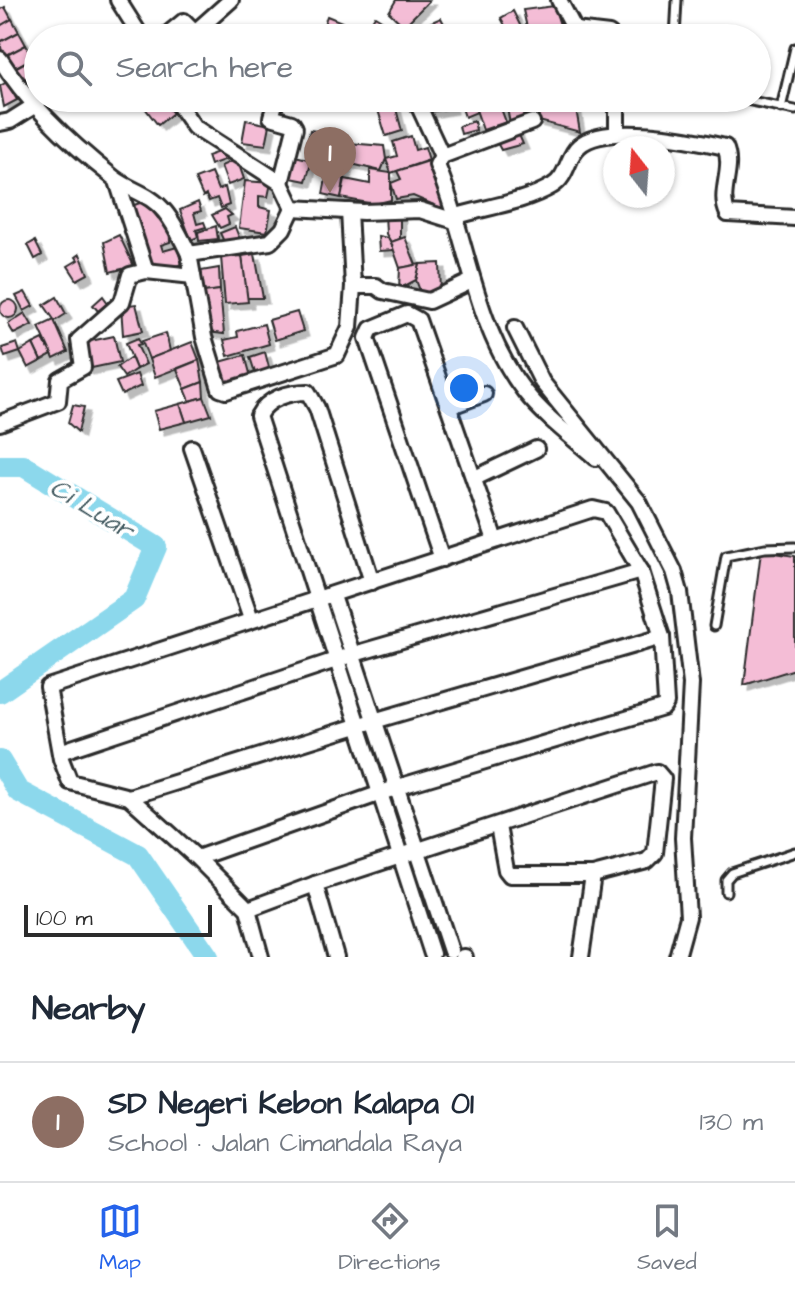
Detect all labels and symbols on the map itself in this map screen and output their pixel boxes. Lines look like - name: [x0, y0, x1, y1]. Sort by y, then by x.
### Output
- pin: 1: [304, 127, 356, 193]
- north arrow: [603, 136, 675, 208]
- your location: [444, 368, 484, 408]
- water label: Ci Luar: [43, 470, 142, 549]
- scale bar: [24, 901, 212, 937]

